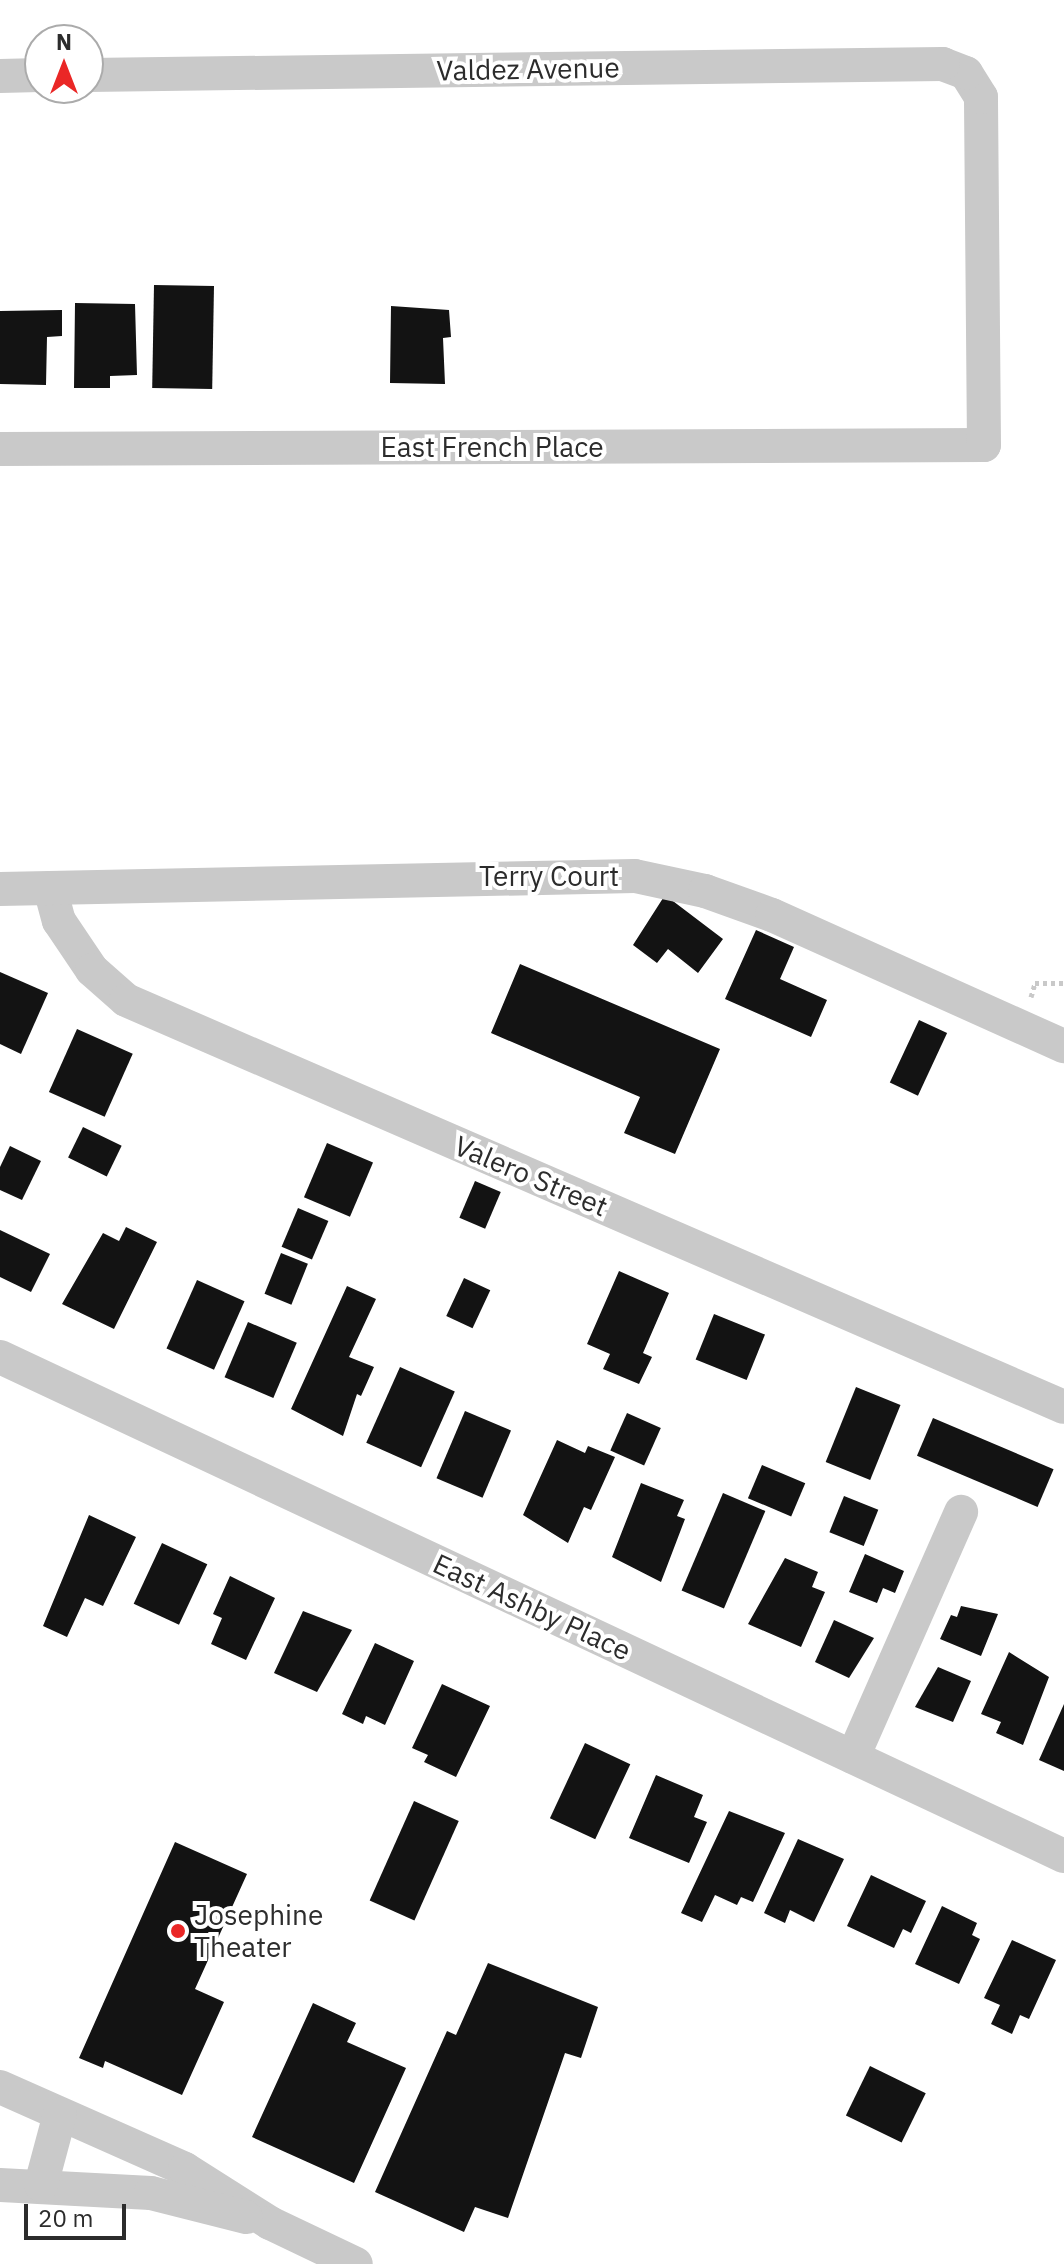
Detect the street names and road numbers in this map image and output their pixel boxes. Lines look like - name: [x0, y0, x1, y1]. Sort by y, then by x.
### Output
- street label: Valdez Avenue: [436, 51, 620, 87]
- street label: East French Place: [380, 430, 604, 464]
- street label: Terry Court: [479, 859, 619, 893]
- street label: Valero Street: [449, 1129, 613, 1223]
- street label: East Ashby Place: [428, 1547, 636, 1667]

